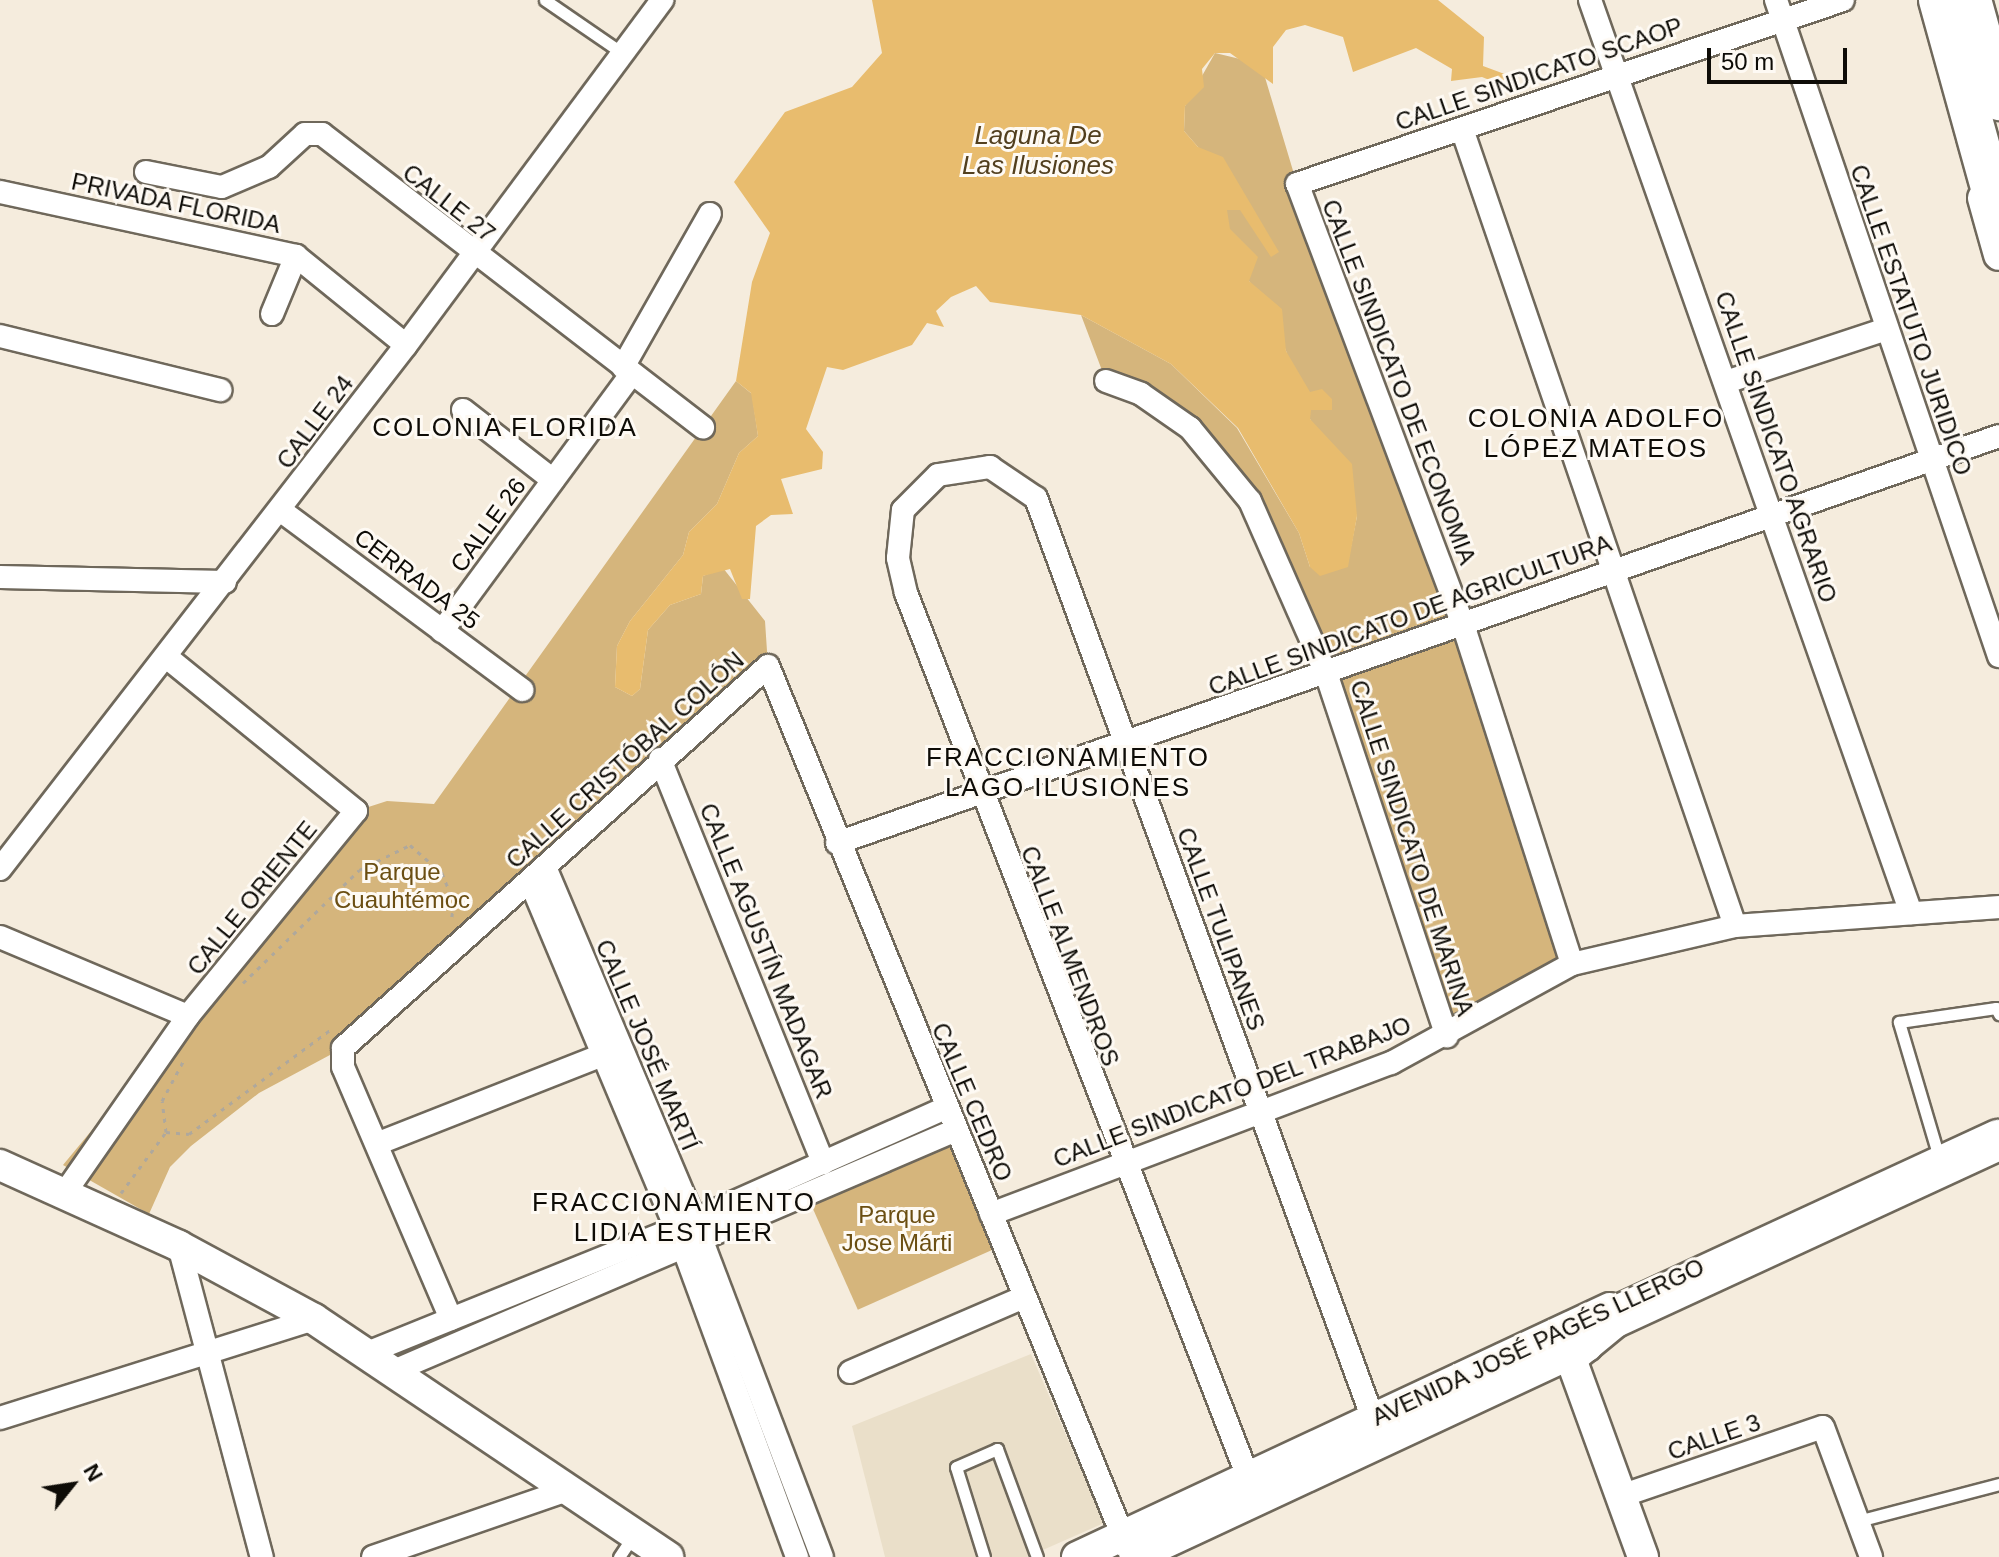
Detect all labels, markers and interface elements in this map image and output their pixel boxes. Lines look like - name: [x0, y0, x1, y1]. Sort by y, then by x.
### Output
- street label: CALLE SINDICATO SCAOP: [1392, 11, 1686, 137]
- scale bar: [1711, 32, 1851, 82]
- text: 50 m: [1721, 48, 1774, 75]
- water label: Laguna De Las Ilusiones: [962, 120, 1114, 182]
- street label: CALLE 27: [397, 158, 501, 248]
- street label: CALLE ESTATUTO JURIDICO: [1844, 161, 1978, 479]
- street label: PRIVADA FLORIDA: [68, 167, 284, 239]
- street label: CALLE SINDICATO DE ECONOMIA: [1316, 195, 1482, 569]
- street label: CALLE SINDICATO AGRARIO: [1709, 287, 1843, 607]
- street label: CALLE 24: [271, 370, 359, 474]
- district label: COLONIA ADOLFO LÓPEZ MATEOS: [1466, 403, 1726, 464]
- district label: COLONIA FLORIDA: [372, 412, 638, 444]
- street label: CALLE 26: [444, 472, 532, 578]
- street label: CERRADA 25: [348, 522, 486, 636]
- street label: CALLE SINDICATO DE AGRICULTURA: [1204, 528, 1616, 702]
- street label: CALLE CRISTÓBAL COLÓN: [500, 645, 750, 875]
- street label: CALLE SINDICATO DE MARINA: [1344, 677, 1480, 1019]
- district label: FRACCIONAMIENTO LAGO ILUSIONES: [926, 742, 1210, 804]
- street label: CALLE AGUSTÍN MADAGAR: [693, 798, 839, 1104]
- street label: CALLE ORIENTE: [181, 815, 323, 981]
- street label: CALLE TULIPANES: [1171, 823, 1271, 1035]
- street label: CALLE ALMENDROS: [1014, 841, 1126, 1071]
- park label: Parque Cuauhtémoc: [334, 858, 470, 914]
- street label: CALLE JOSÉ MARTÍ: [590, 935, 704, 1155]
- street label: CALLE SINDICATO DEL TRABAJO: [1049, 1010, 1415, 1174]
- street label: CALLE CEDRO: [926, 1018, 1018, 1186]
- district label: FRACCIONAMIENTO LIDIA ESTHER: [532, 1187, 816, 1248]
- park label: Parque Jose Márti: [842, 1201, 952, 1257]
- street label: AVENIDA JOSÉ PAGÉS LLERGO: [1367, 1252, 1709, 1432]
- street label: CALLE 3: [1664, 1408, 1764, 1466]
- north arrow: [32, 1445, 112, 1525]
- text: N: [78, 1460, 108, 1486]

